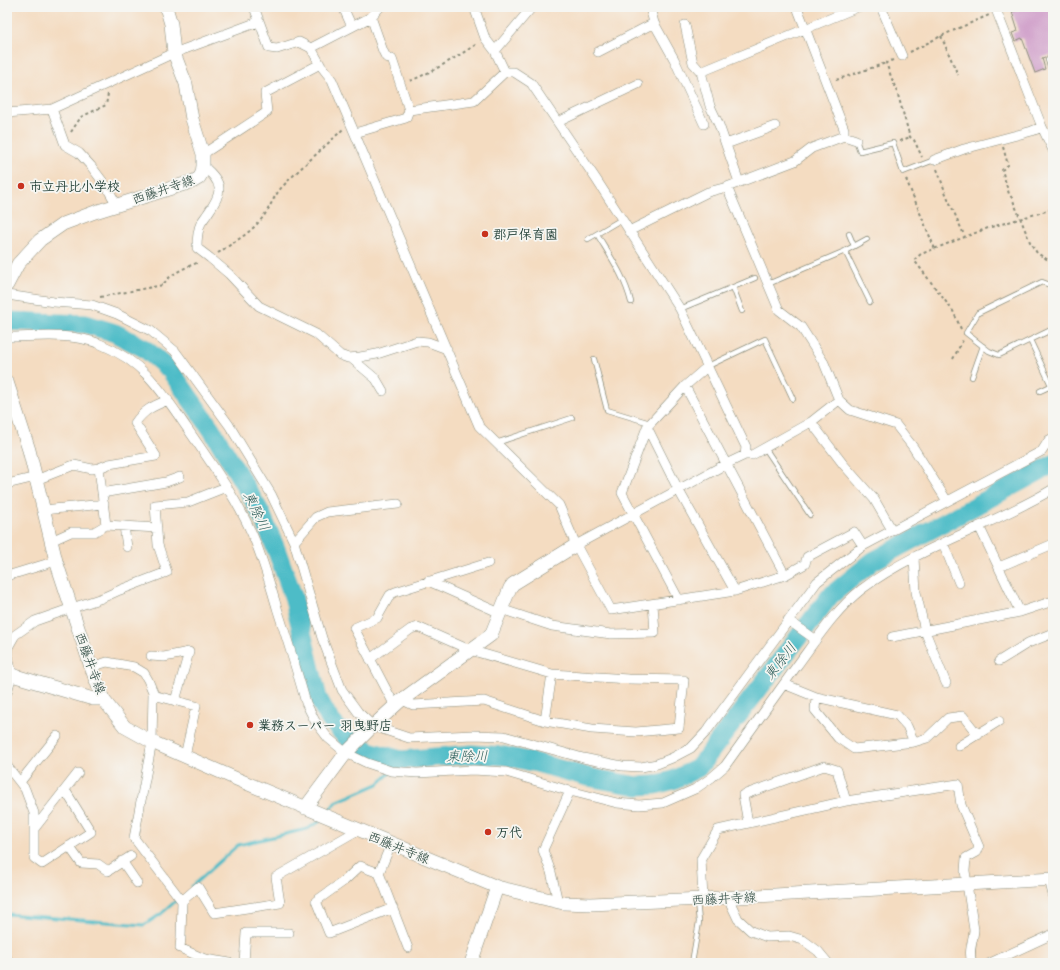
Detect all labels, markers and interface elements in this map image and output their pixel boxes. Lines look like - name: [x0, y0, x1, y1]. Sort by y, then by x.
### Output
- street label: 西藤井寺線: [130, 171, 197, 207]
- place label: 市立丹比小学校: [29, 179, 120, 194]
- marker: 市立丹比小学校: [16, 181, 26, 191]
- place label: 郡戸保育園: [493, 227, 558, 242]
- marker: 郡戸保育園: [480, 229, 490, 239]
- water label: 東除川: [240, 489, 273, 534]
- street label: 西藤井寺線: [72, 630, 109, 697]
- water label: 東除川: [761, 640, 800, 683]
- place label: 業務スーパー 羽曳野店: [258, 718, 392, 733]
- marker: 業務スーパー 羽曳野店: [245, 720, 255, 730]
- water label: 東除川: [446, 748, 488, 765]
- place label: 万代: [496, 825, 522, 840]
- marker: 万代: [483, 827, 493, 837]
- street label: 西藤井寺線: [366, 828, 433, 867]
- street label: 西藤井寺線: [691, 889, 758, 908]

